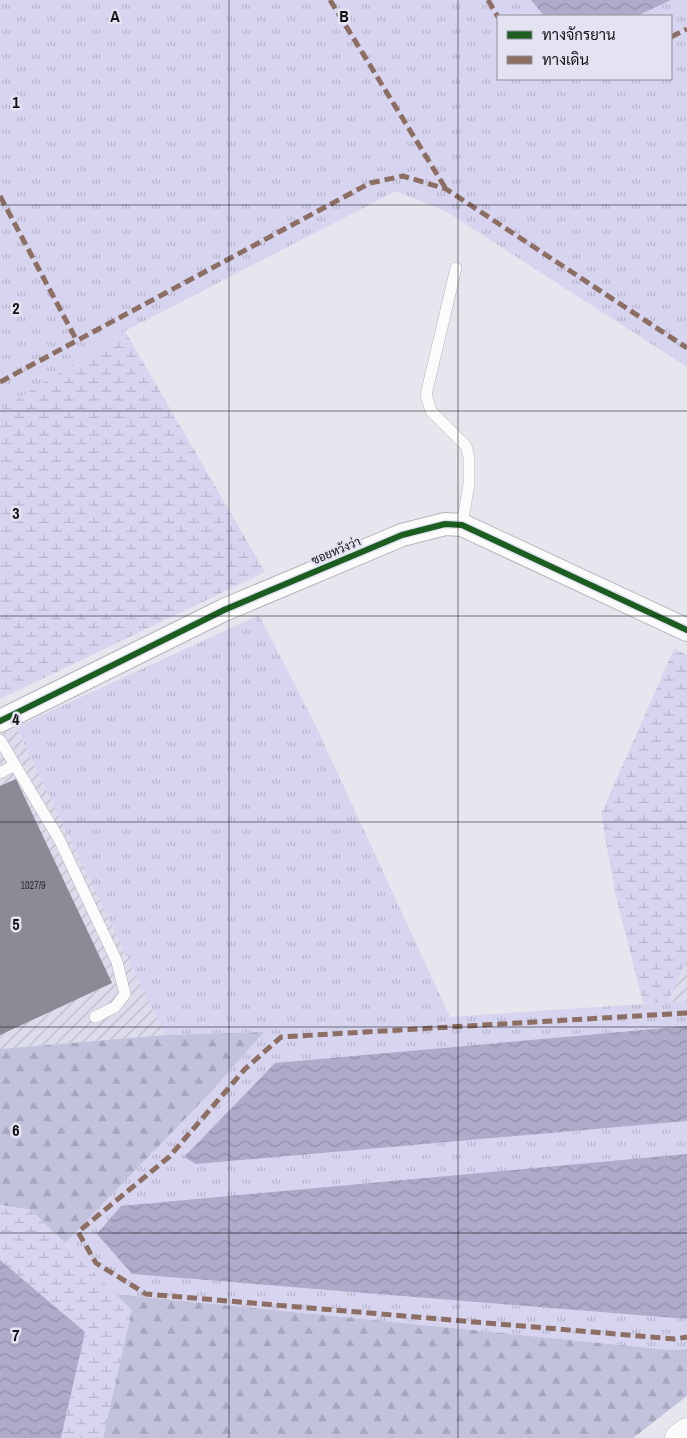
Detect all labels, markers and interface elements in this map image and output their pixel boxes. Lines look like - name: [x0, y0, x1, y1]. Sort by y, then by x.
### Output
- text: A: [110, 5, 120, 27]
- text: B: [339, 5, 349, 27]
- legend: [497, 15, 672, 80]
- text: ทางจักรยาน: [542, 24, 616, 45]
- text: ทางเดิน: [542, 49, 589, 70]
- text: 1: [12, 91, 20, 113]
- text: 2: [12, 297, 20, 319]
- text: 3: [12, 502, 20, 524]
- street label: ซอยหวังว่า: [309, 533, 363, 569]
- text: 4: [12, 708, 20, 730]
- house number: 1027/9: [20, 879, 46, 892]
- text: 5: [12, 913, 20, 935]
- text: 6: [12, 1119, 20, 1141]
- text: 7: [12, 1324, 20, 1346]

